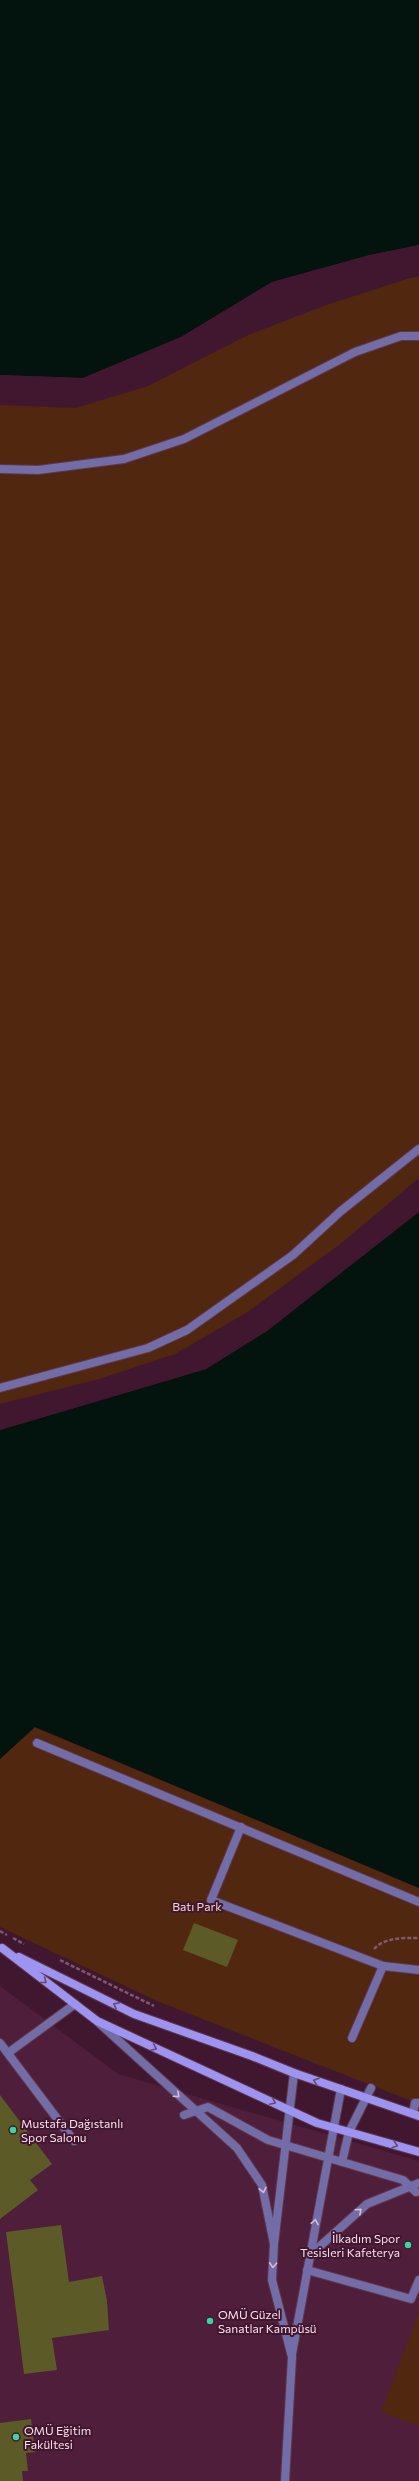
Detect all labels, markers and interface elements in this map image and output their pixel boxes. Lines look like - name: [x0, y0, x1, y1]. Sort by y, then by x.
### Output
- park label: Batı Park: [172, 1899, 222, 1913]
- one-way arrow: [40, 1976, 47, 1983]
- one-way arrow: [113, 2002, 120, 2010]
- one-way arrow: [150, 2043, 158, 2051]
- one-way arrow: [312, 2077, 319, 2086]
- one-way arrow: [172, 2090, 180, 2097]
- one-way arrow: [268, 2097, 276, 2105]
- place label: Mustafa Dağıstanlı Spor Salonu: [21, 2116, 123, 2144]
- marker: Mustafa Dağıstanlı Spor Salonu: [8, 2125, 18, 2135]
- one-way arrow: [391, 2140, 398, 2149]
- one-way arrow: [258, 2187, 266, 2193]
- one-way arrow: [354, 2208, 362, 2215]
- one-way arrow: [311, 2219, 319, 2225]
- place label: İlkadım Spor Tesisleri Kafeterya: [300, 2231, 400, 2259]
- marker: İlkadım Spor Tesisleri Kafeterya: [403, 2240, 413, 2250]
- one-way arrow: [268, 2262, 277, 2268]
- place label: OMÜ Güzel Sanatlar Kampüsü: [218, 2307, 317, 2335]
- marker: OMÜ Güzel Sanatlar Kampüsü: [205, 2316, 215, 2326]
- place label: OMÜ Eğitim Fakültesi: [24, 2423, 91, 2451]
- marker: OMÜ Eğitim Fakültesi: [11, 2432, 21, 2442]

